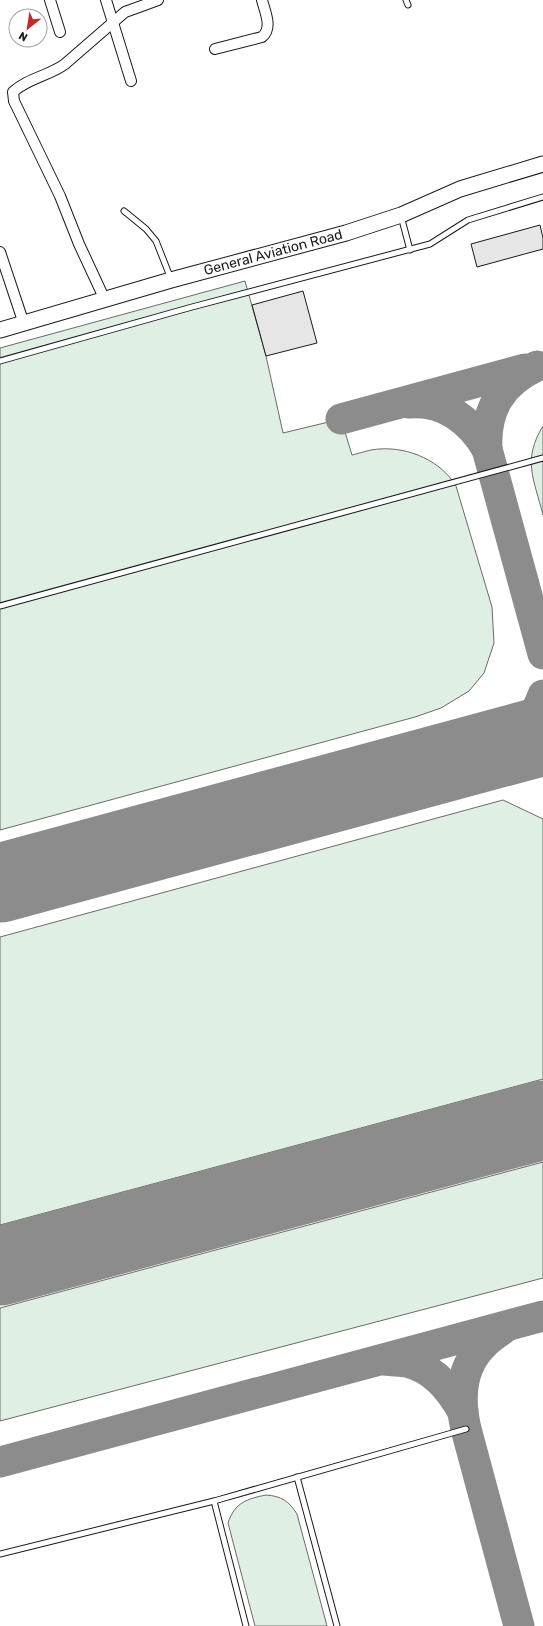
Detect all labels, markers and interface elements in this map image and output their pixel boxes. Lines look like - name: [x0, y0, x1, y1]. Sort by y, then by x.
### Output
- north arrow: [8, 8, 48, 48]
- text: N: [17, 29, 30, 44]
- street label: General Aviation Road: [202, 226, 344, 279]

